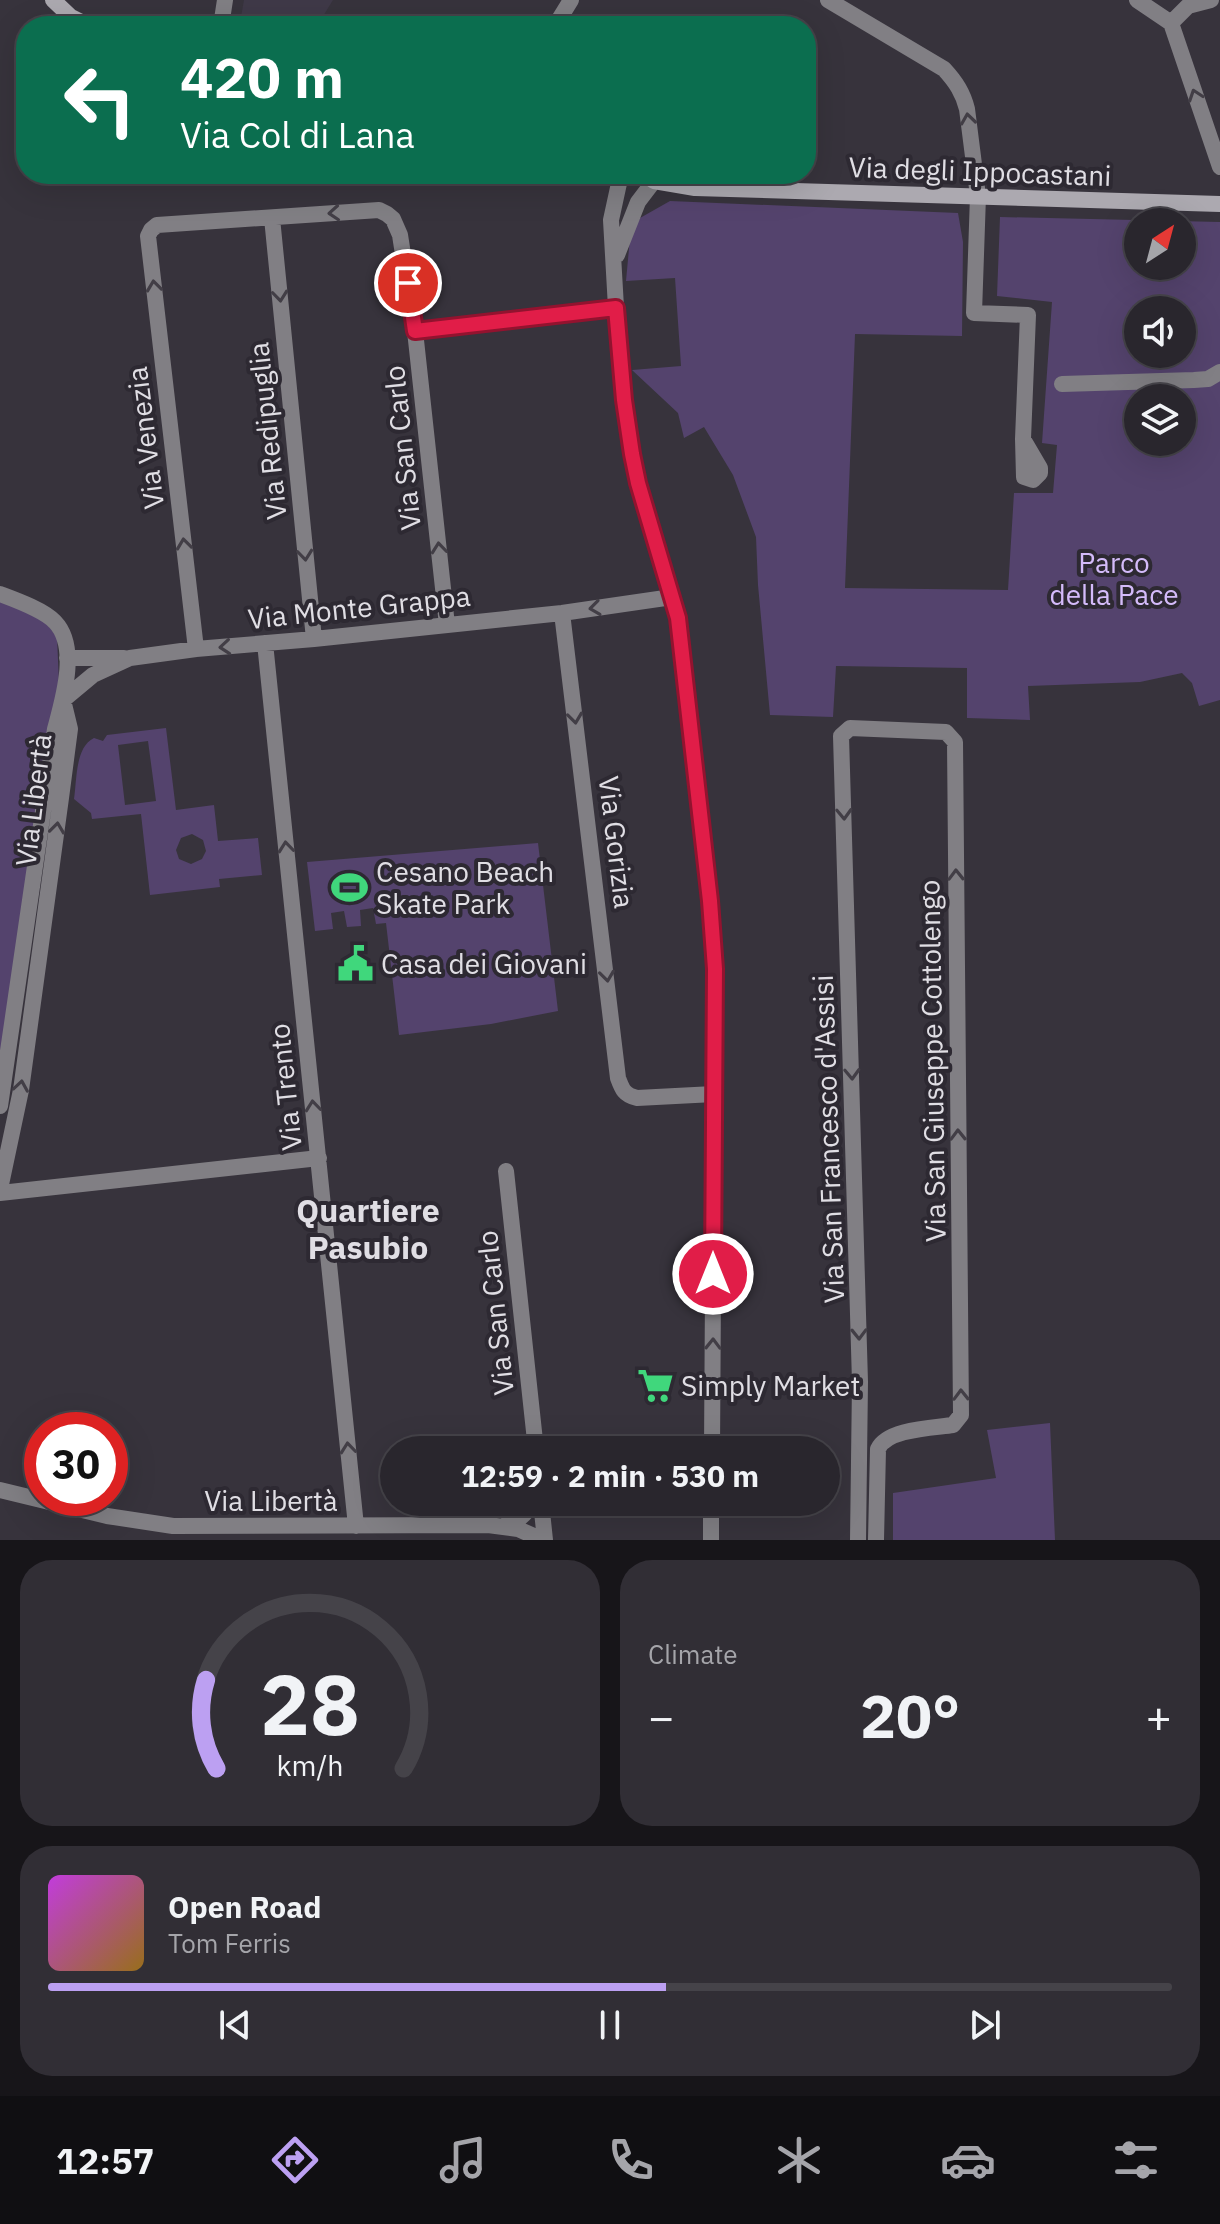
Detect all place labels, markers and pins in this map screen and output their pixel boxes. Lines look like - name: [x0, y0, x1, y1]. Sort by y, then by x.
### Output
- pin: [374, 249, 442, 317]
- place label: Cesano Beach Skate Park: [376, 853, 554, 922]
- sports icon: Cesano Beach Skate Park: [331, 868, 369, 906]
- public building icon: Casa dei Giovani: [336, 944, 374, 982]
- place label: Casa dei Giovani: [381, 945, 587, 982]
- supermarket icon: Simply Market: [636, 1366, 674, 1404]
- place label: Simply Market: [681, 1367, 860, 1404]

